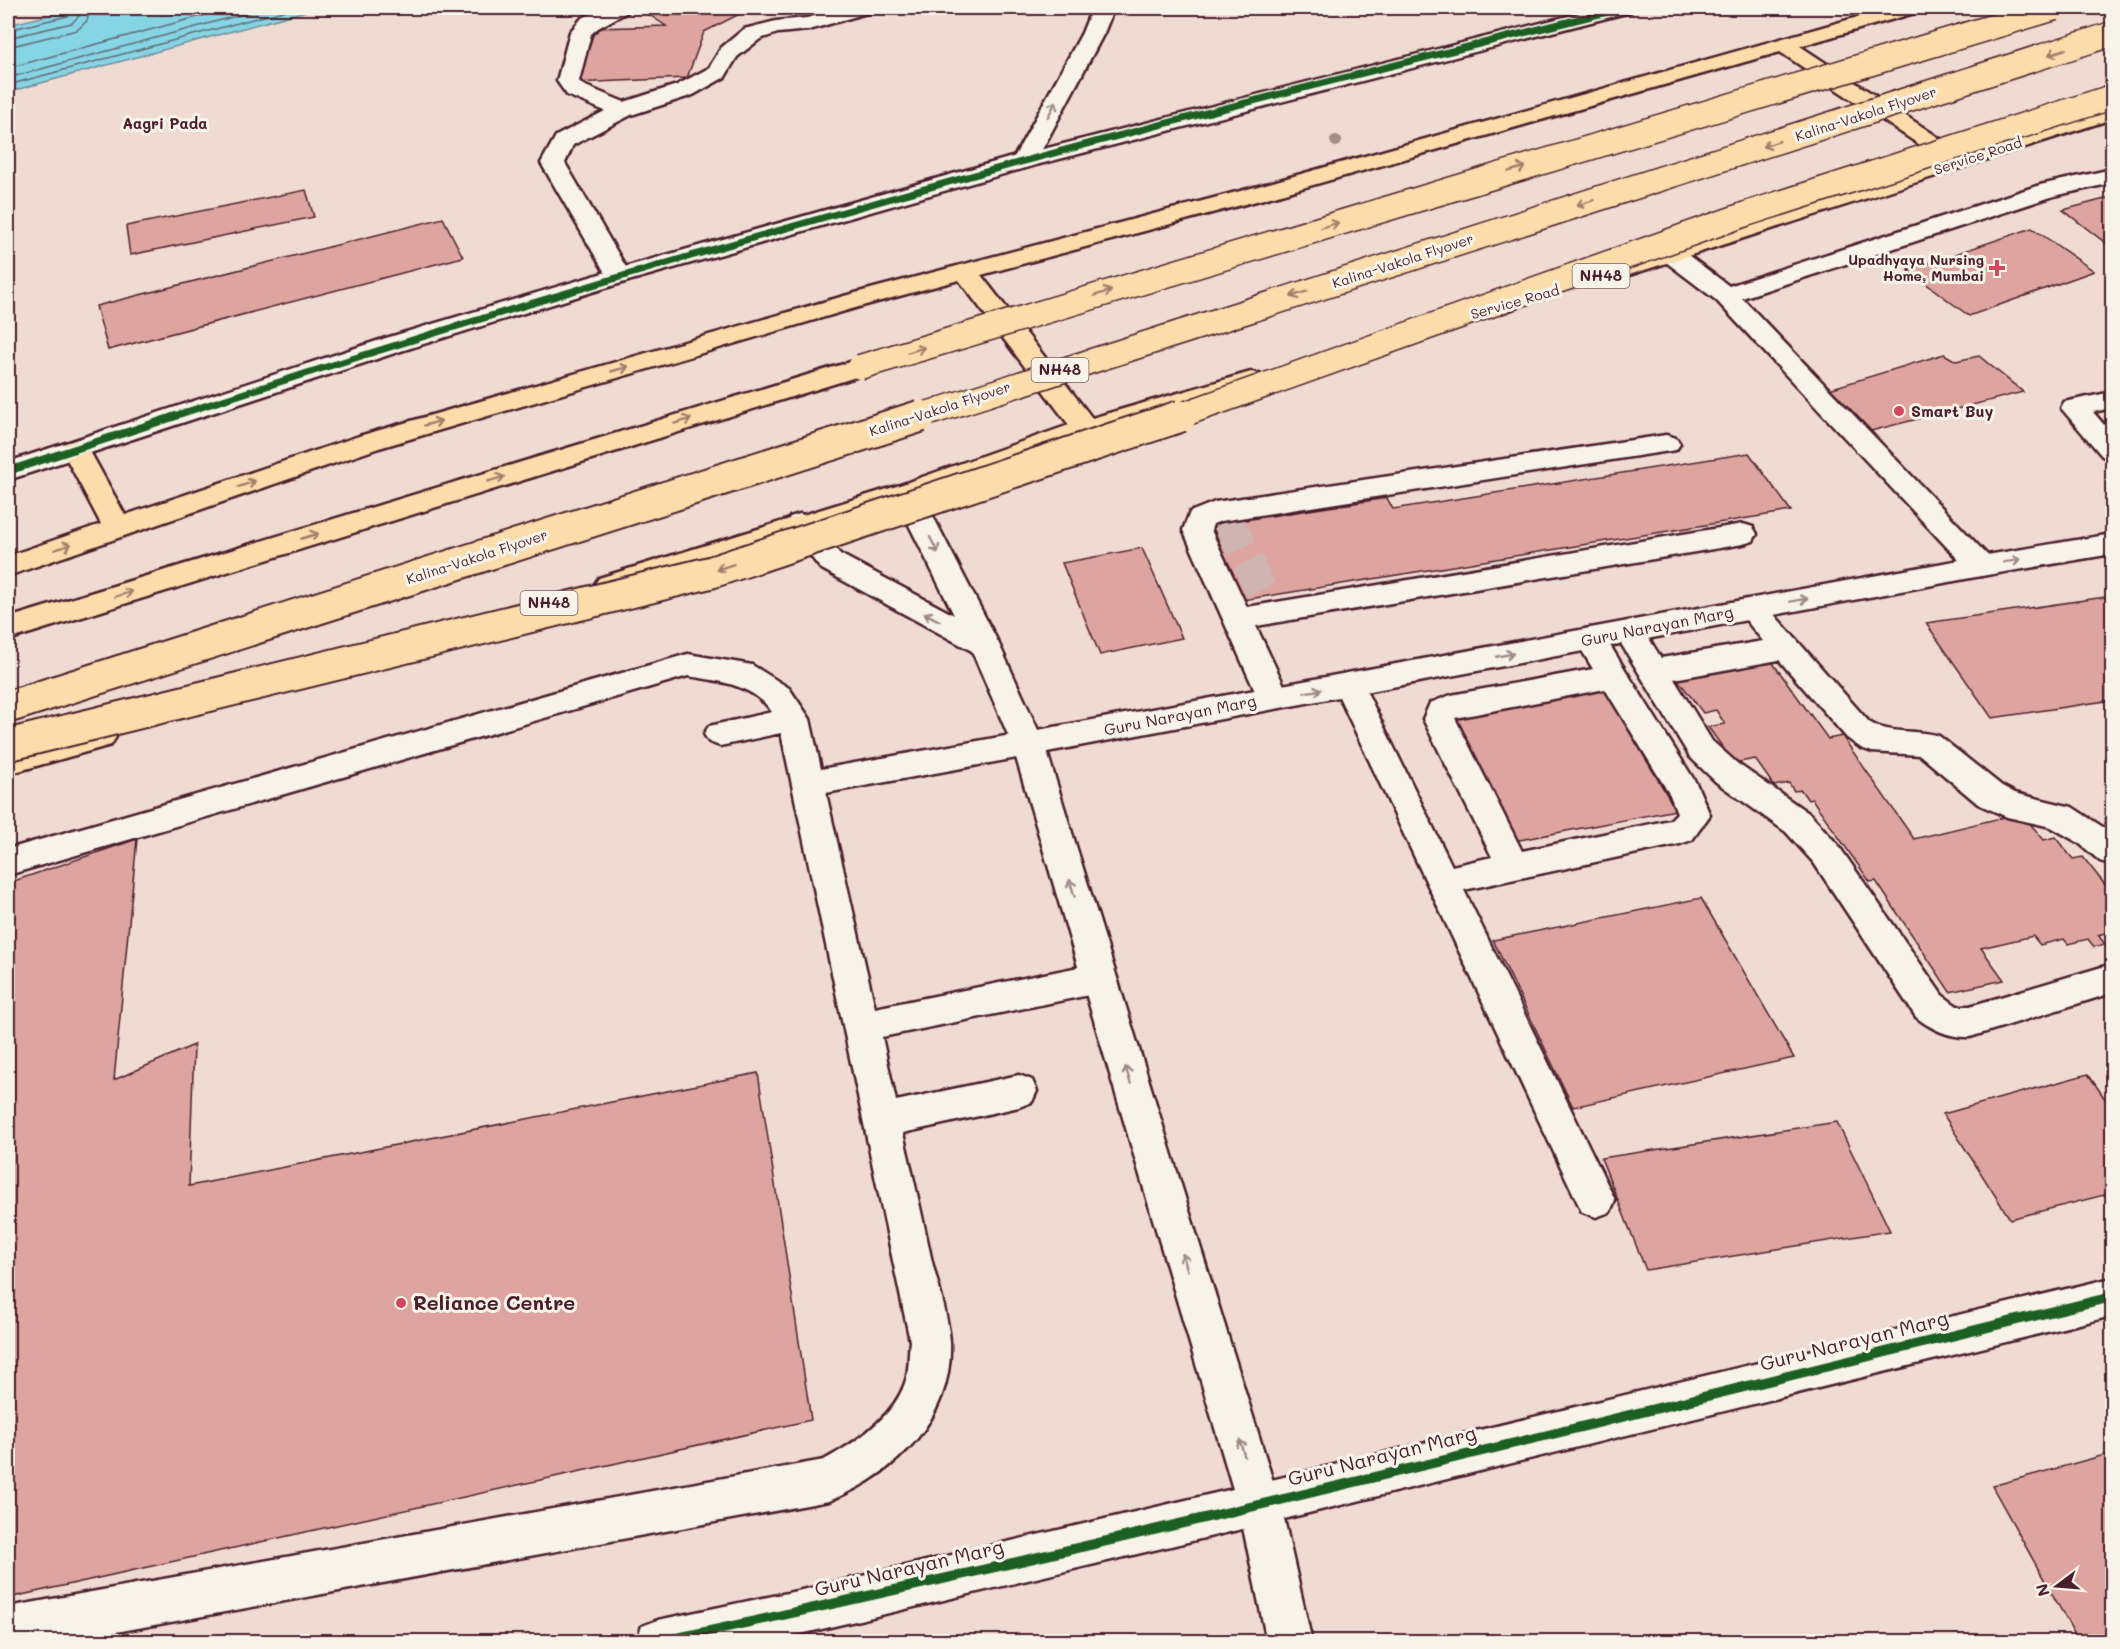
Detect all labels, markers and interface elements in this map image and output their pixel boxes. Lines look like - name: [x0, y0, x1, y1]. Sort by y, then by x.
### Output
- one-way arrow: [2048, 48, 2067, 59]
- street label: Kalina-Vakola Flyover: [1793, 82, 1939, 145]
- one-way arrow: [1046, 101, 1058, 118]
- district label: Aagri Pada: [122, 113, 208, 133]
- street label: Service Road: [1931, 132, 2024, 179]
- one-way arrow: [1762, 139, 1781, 150]
- one-way arrow: [1507, 163, 1526, 174]
- one-way arrow: [1576, 198, 1595, 209]
- one-way arrow: [1320, 219, 1339, 230]
- street label: Kalina-Vakola Flyover: [1330, 229, 1476, 292]
- place label: Upadhyaya Nursing Home, Mumbai: [1848, 250, 1984, 285]
- marker: Upadhyaya Nursing Home, Mumbai: [1988, 259, 2006, 277]
- road number: NH48: [1572, 264, 1630, 288]
- street label: Service Road: [1468, 280, 1562, 323]
- one-way arrow: [1093, 287, 1112, 298]
- one-way arrow: [1290, 289, 1309, 300]
- one-way arrow: [906, 343, 925, 354]
- road number: NH48: [1032, 358, 1088, 382]
- one-way arrow: [610, 363, 629, 374]
- street label: Kalina-Vakola Flyover: [867, 377, 1013, 440]
- place label: Smart Buy: [1911, 400, 1994, 421]
- marker: Smart Buy: [1892, 404, 1906, 418]
- one-way arrow: [673, 415, 692, 426]
- one-way arrow: [423, 417, 442, 428]
- one-way arrow: [486, 473, 505, 484]
- one-way arrow: [237, 477, 256, 488]
- street label: Kalina-Vakola Flyover: [404, 525, 550, 588]
- one-way arrow: [300, 530, 319, 541]
- one-way arrow: [928, 535, 940, 553]
- one-way arrow: [53, 541, 72, 552]
- one-way arrow: [2002, 555, 2021, 566]
- one-way arrow: [716, 563, 735, 574]
- one-way arrow: [114, 588, 133, 599]
- road number: NH48: [520, 591, 578, 615]
- one-way arrow: [1789, 594, 1809, 605]
- street label: Guru Narayan Marg: [1579, 600, 1735, 651]
- one-way arrow: [924, 611, 941, 623]
- one-way arrow: [1494, 649, 1514, 660]
- one-way arrow: [1303, 685, 1322, 696]
- street label: Guru Narayan Marg: [1102, 689, 1258, 740]
- one-way arrow: [1066, 879, 1077, 898]
- one-way arrow: [1122, 1066, 1133, 1085]
- one-way arrow: [1179, 1253, 1190, 1272]
- place label: Reliance Centre: [413, 1289, 575, 1315]
- marker: Reliance Centre: [394, 1296, 408, 1310]
- street label: Guru Narayan Marg: [1757, 1304, 1951, 1376]
- street label: Guru Narayan Marg: [1285, 1419, 1479, 1491]
- one-way arrow: [1236, 1439, 1247, 1458]
- street label: Guru Narayan Marg: [812, 1533, 1006, 1601]
- north arrow: [2027, 1556, 2087, 1616]
- text: N: [2030, 1582, 2054, 1599]

